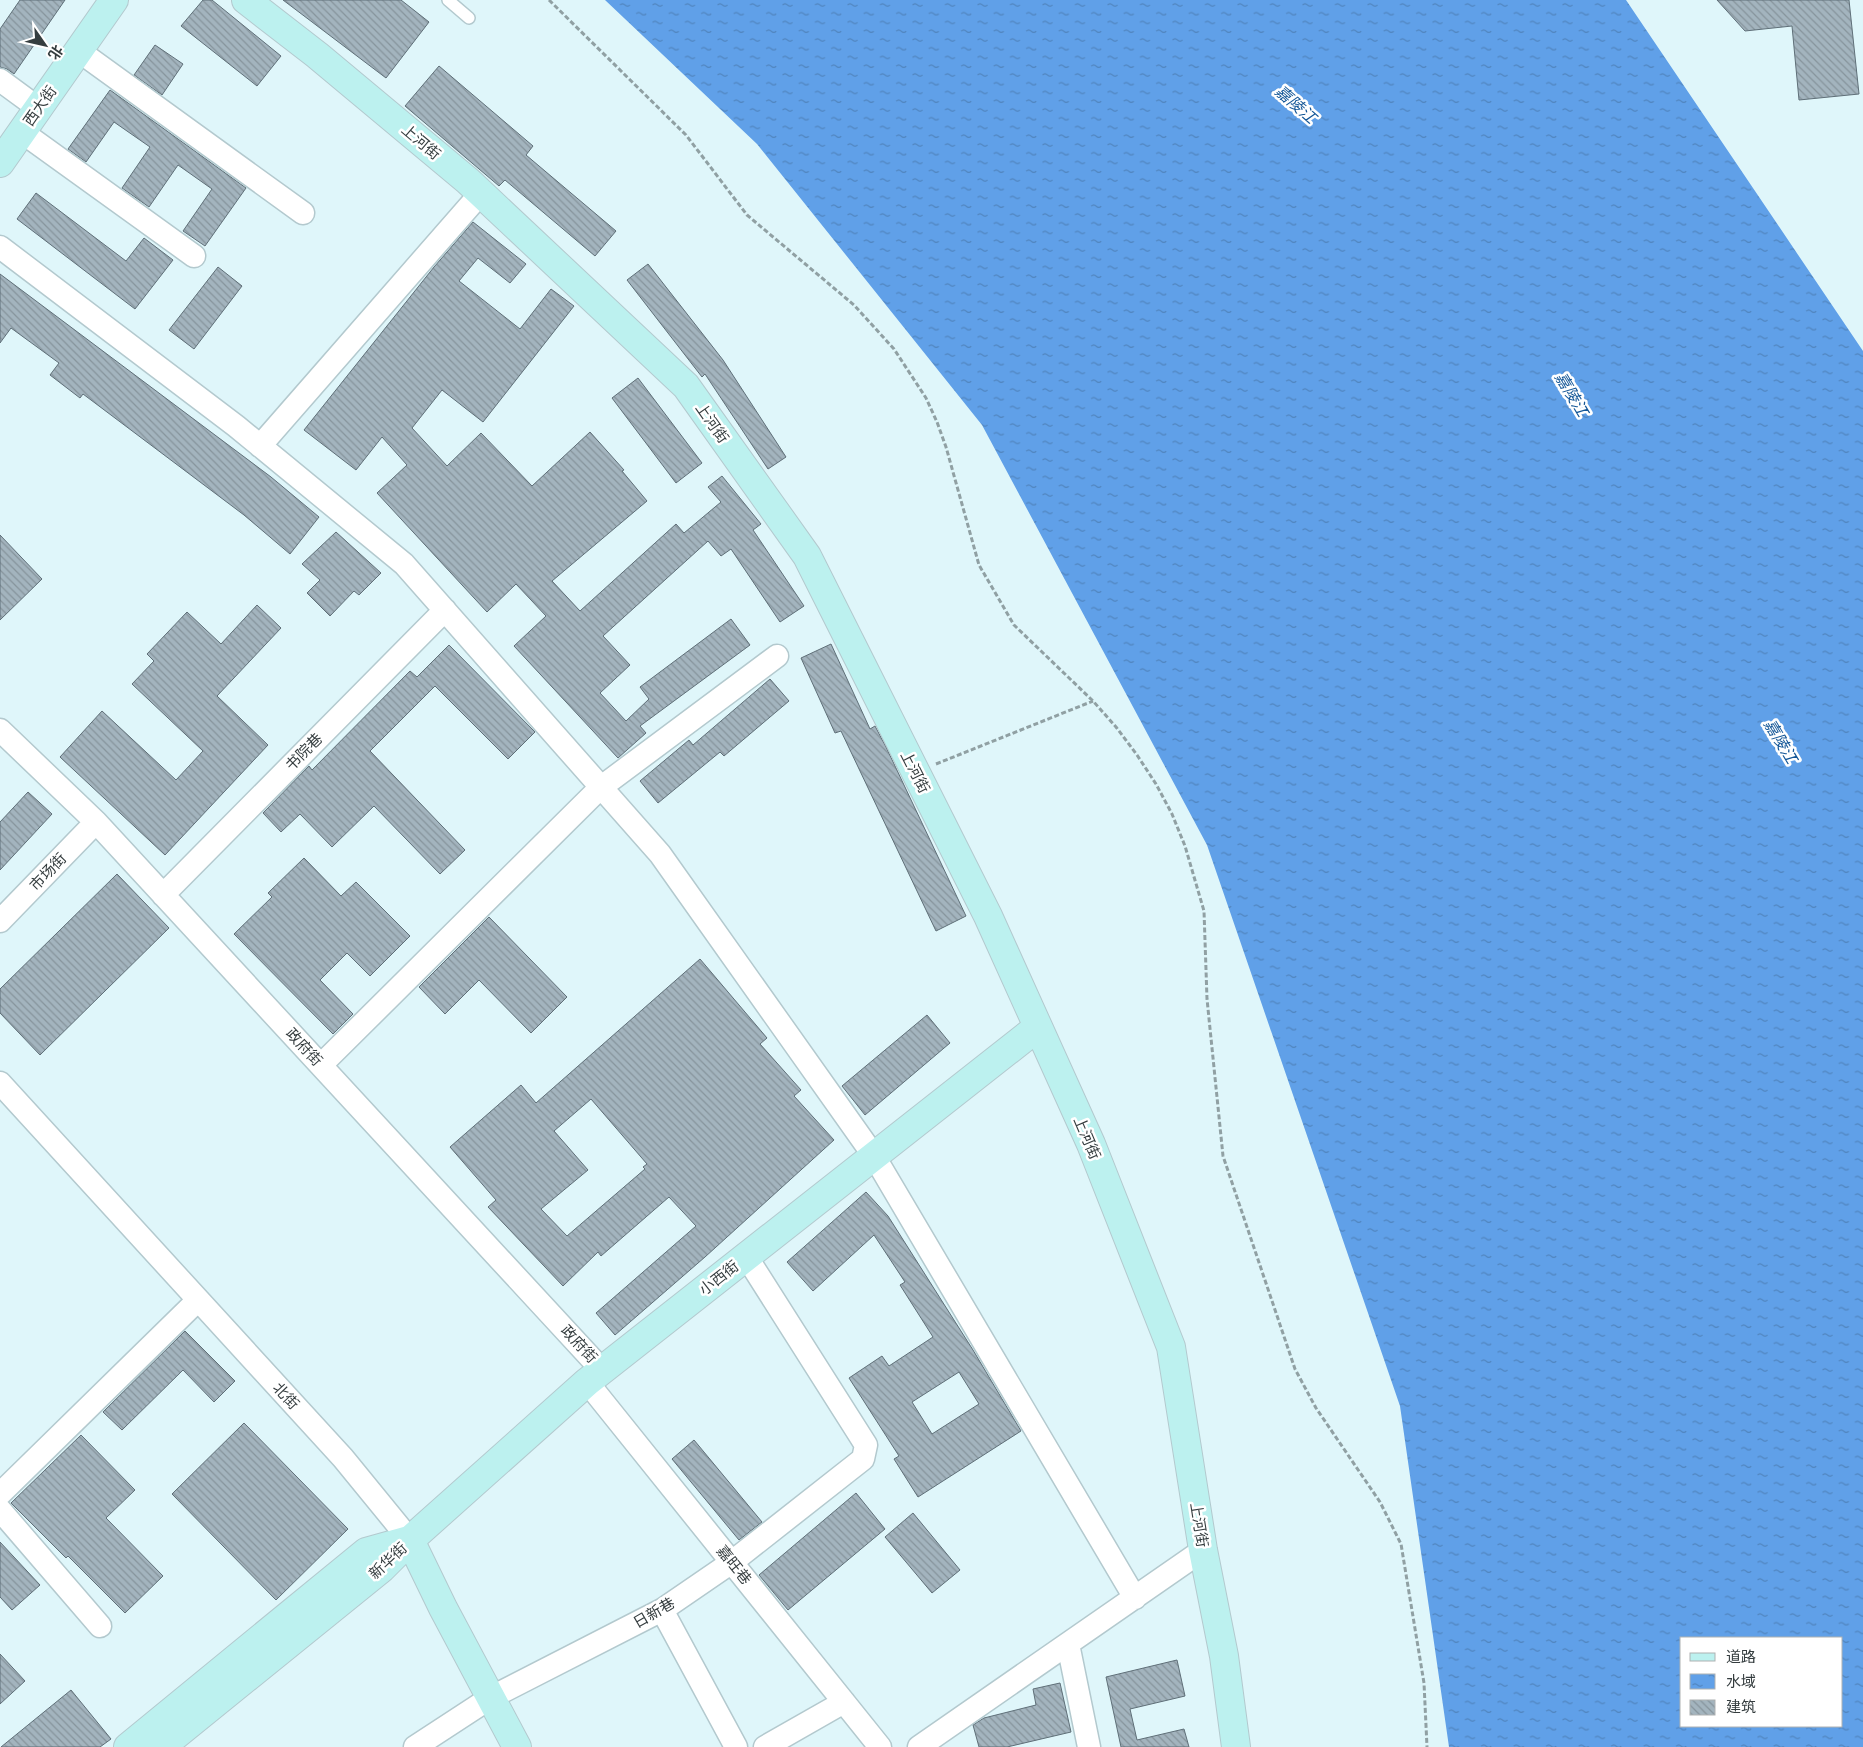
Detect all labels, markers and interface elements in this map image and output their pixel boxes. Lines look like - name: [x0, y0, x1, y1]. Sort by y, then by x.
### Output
- north arrow: [20, 20, 70, 70]
- text: 北: [44, 41, 67, 63]
- water label: 嘉陵江: [1271, 81, 1322, 129]
- street label: 西大街: [20, 82, 60, 130]
- street label: 上河街: [398, 121, 444, 163]
- water label: 嘉陵江: [1551, 369, 1593, 421]
- street label: 上河街: [692, 399, 732, 447]
- water label: 嘉陵江: [1760, 716, 1802, 768]
- street label: 书院巷: [282, 730, 326, 774]
- street label: 上河街: [897, 748, 933, 796]
- street label: 市场街: [26, 850, 70, 894]
- street label: 政府街: [282, 1024, 326, 1070]
- street label: 上河街: [1070, 1114, 1104, 1162]
- street label: 小西街: [696, 1257, 742, 1299]
- street label: 政府街: [557, 1321, 601, 1367]
- street label: 北街: [269, 1379, 303, 1413]
- street label: 上河街: [1187, 1501, 1211, 1549]
- street label: 新华街: [365, 1539, 411, 1583]
- street label: 嘉旺巷: [713, 1542, 755, 1588]
- street label: 日新巷: [630, 1594, 678, 1632]
- legend: [1680, 1637, 1843, 1727]
- text: 道路: [1726, 1648, 1756, 1666]
- text: 水域: [1726, 1673, 1756, 1691]
- text: 建筑: [1726, 1698, 1756, 1716]

